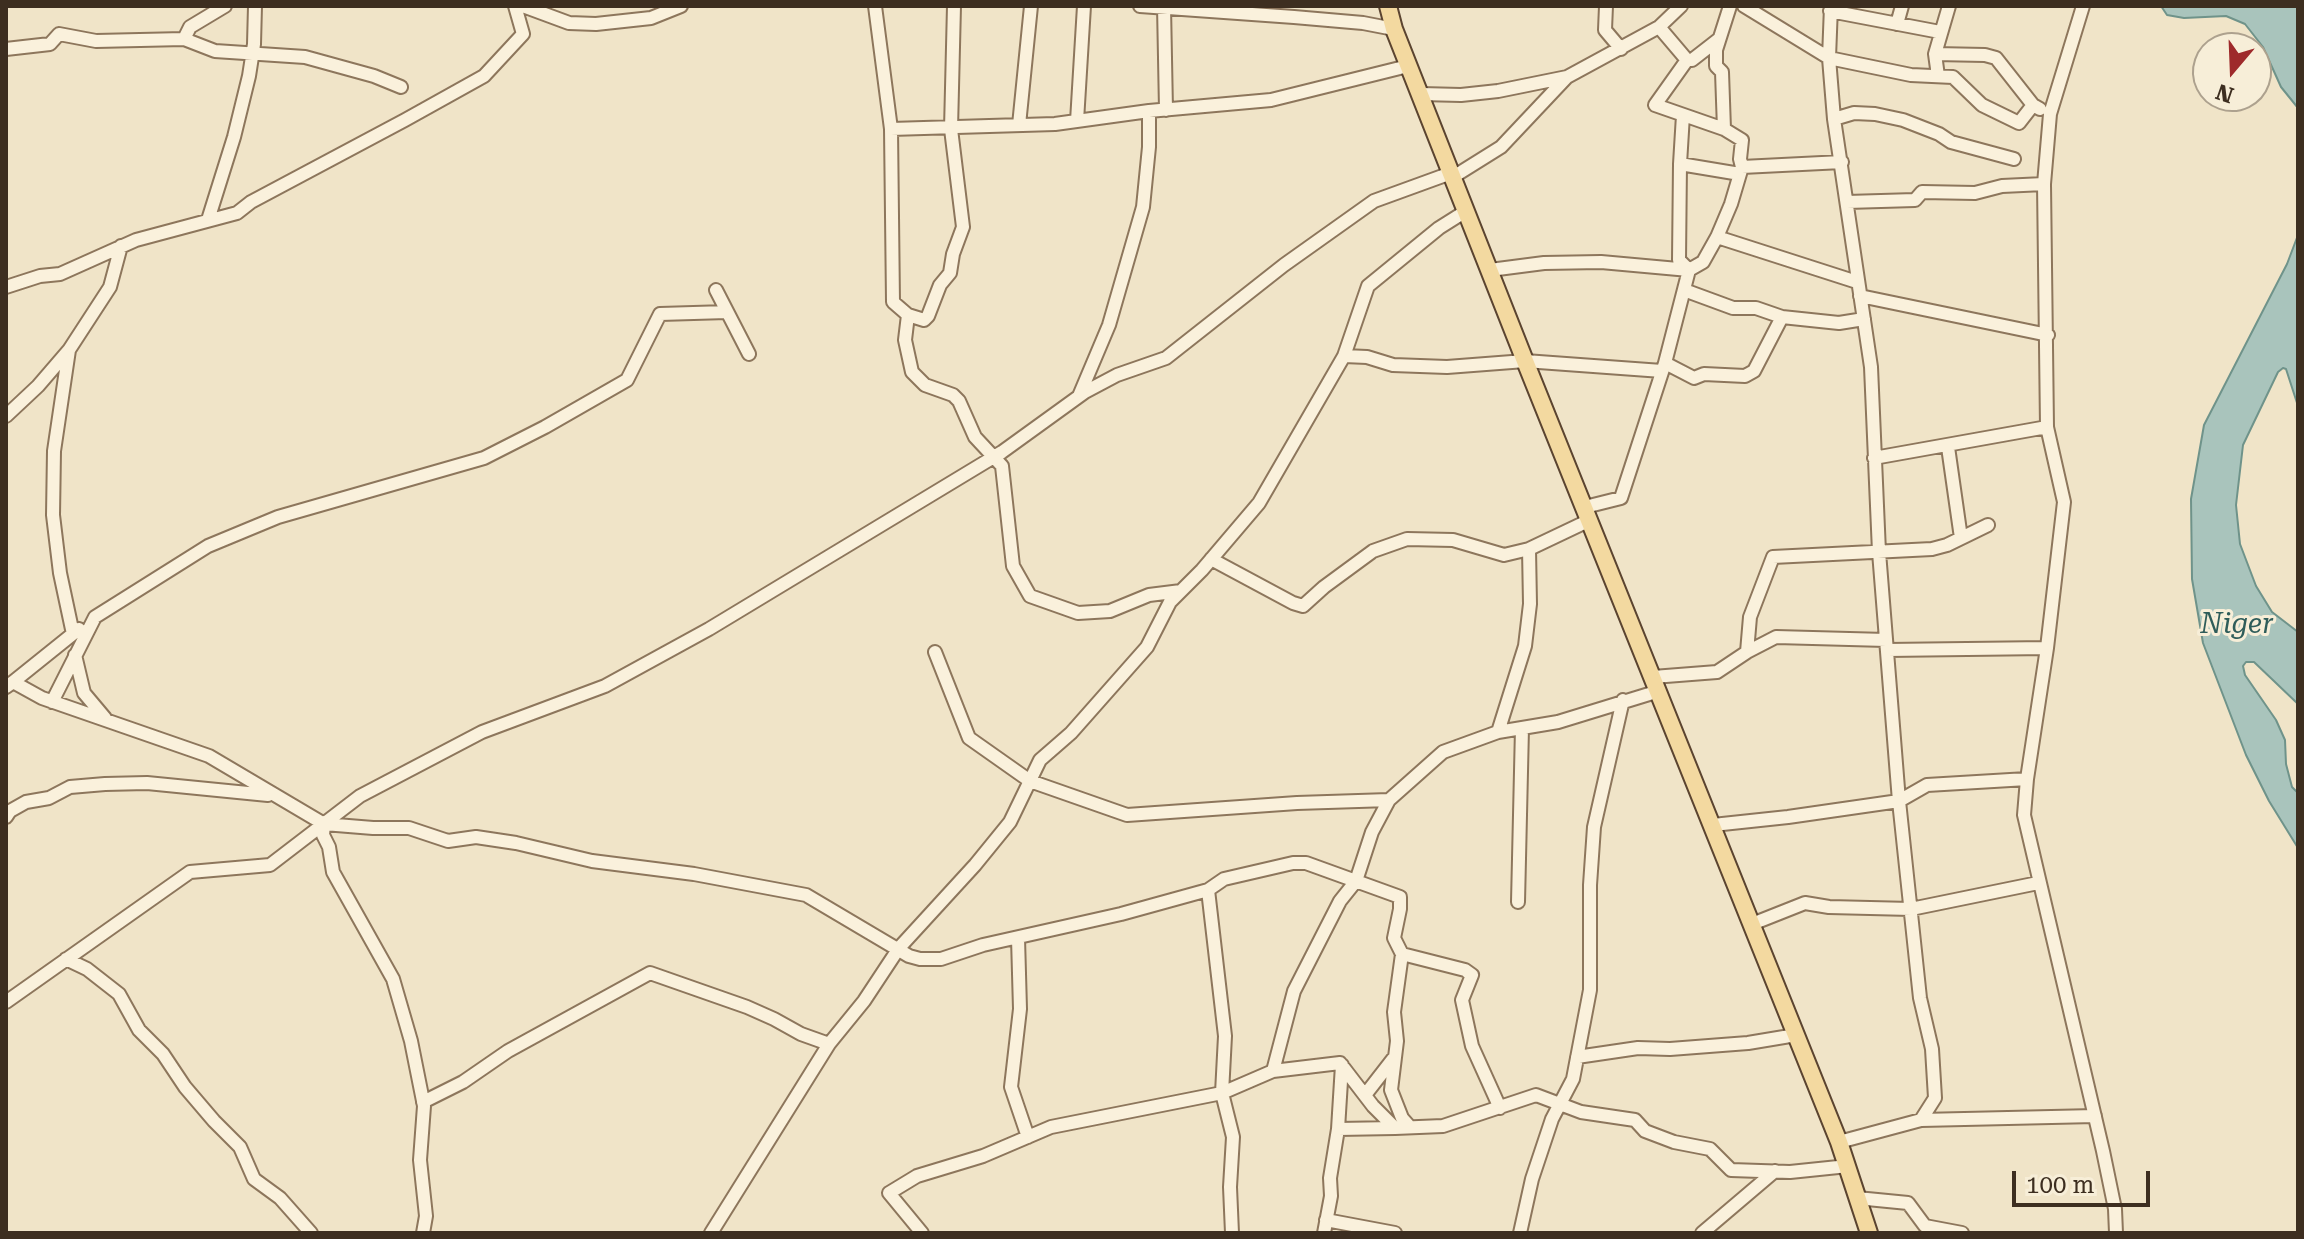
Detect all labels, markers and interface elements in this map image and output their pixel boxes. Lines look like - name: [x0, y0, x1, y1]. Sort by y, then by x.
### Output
- north arrow: [2192, 32, 2272, 112]
- text: N: [2213, 79, 2237, 108]
- water label: Niger: [2200, 608, 2274, 642]
- scale bar: [2016, 1155, 2154, 1205]
- text: 100 m: [2026, 1171, 2094, 1199]

